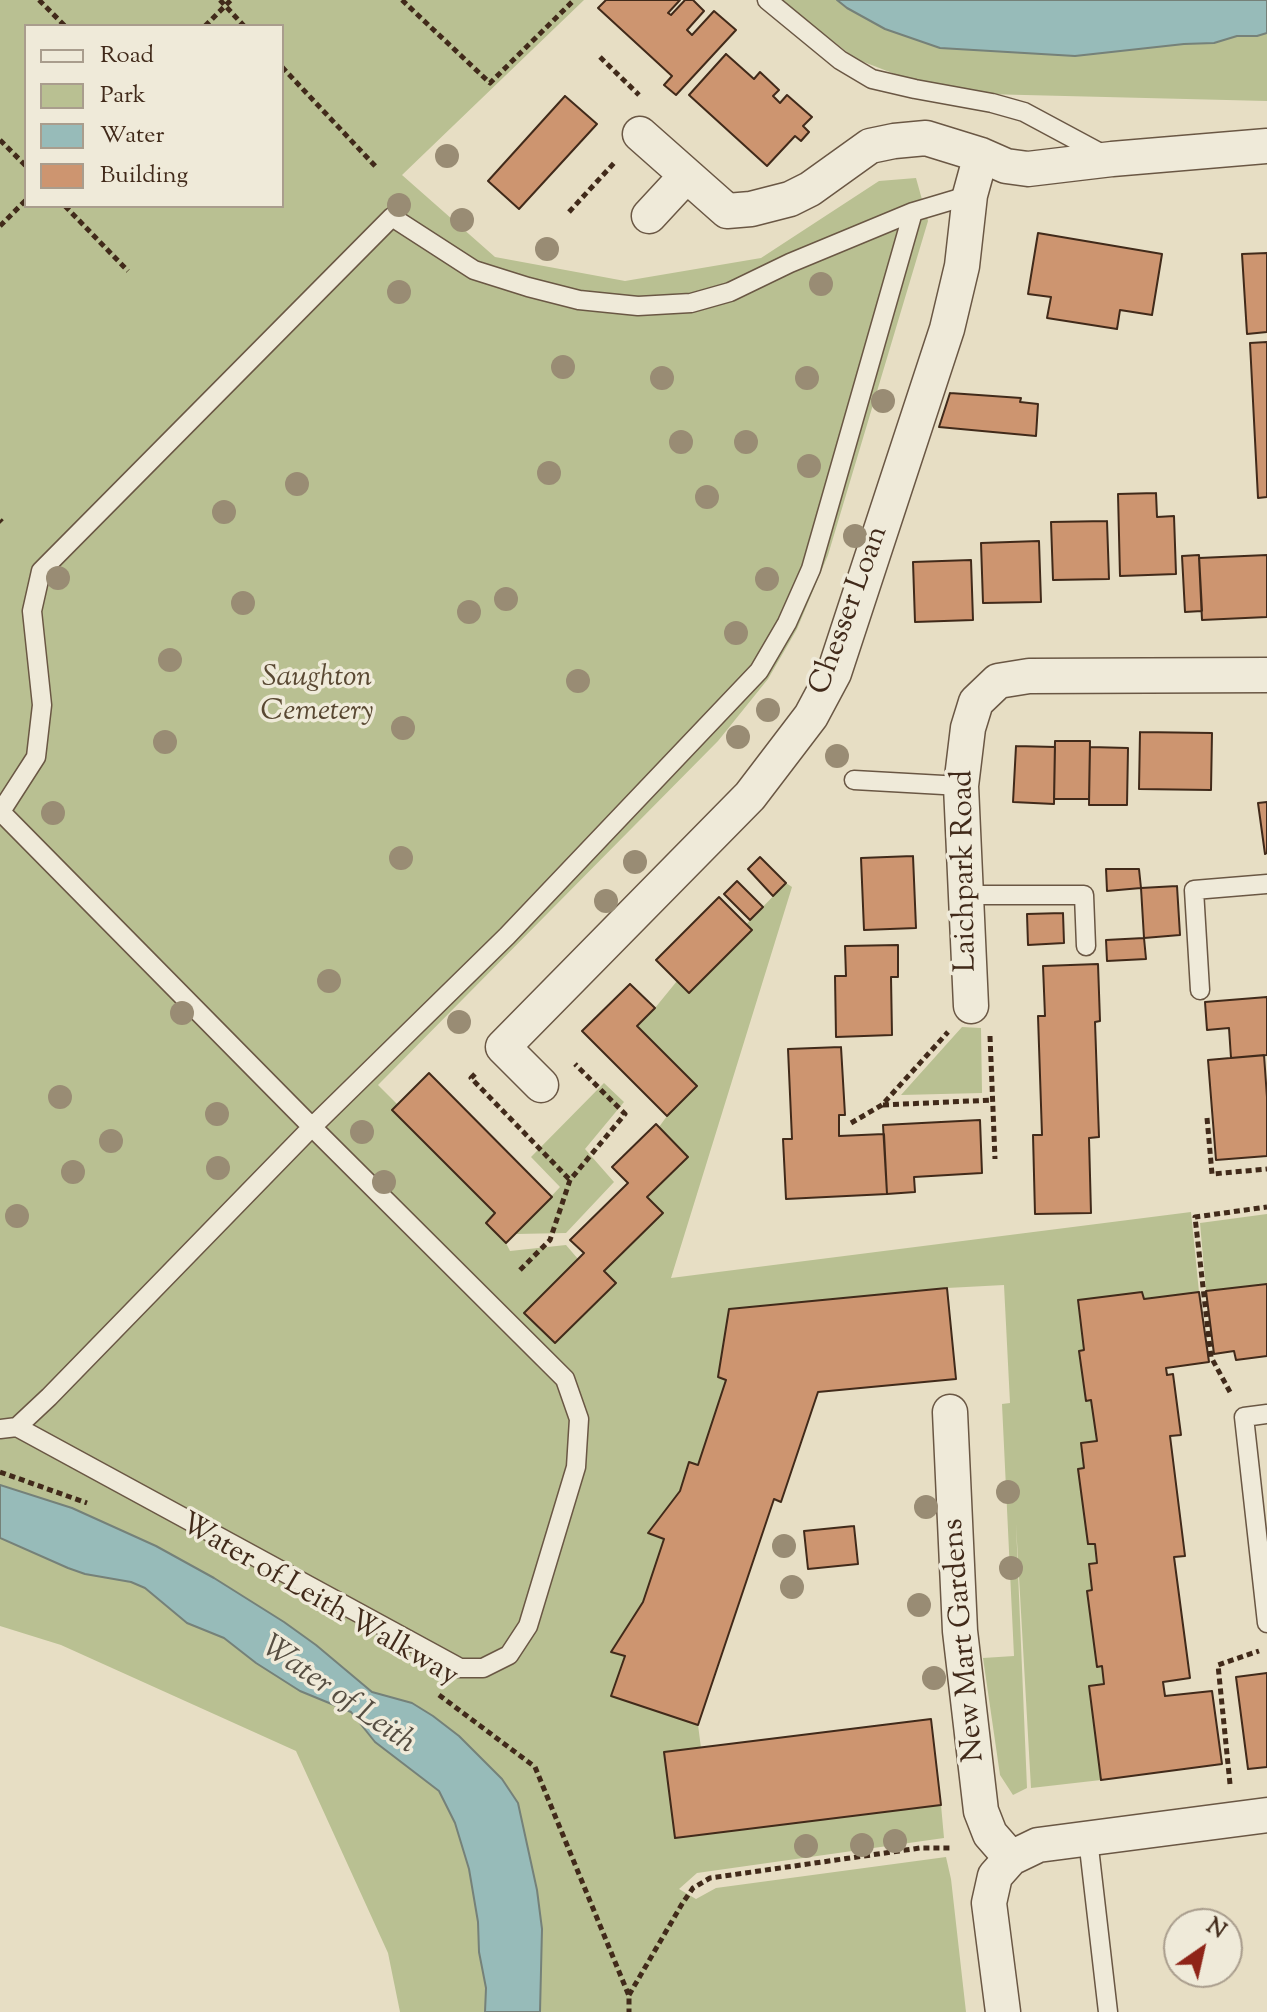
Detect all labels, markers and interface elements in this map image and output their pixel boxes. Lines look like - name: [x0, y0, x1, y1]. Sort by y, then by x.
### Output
- legend: [24, 24, 284, 208]
- text: Road: [100, 39, 154, 73]
- text: Park: [100, 79, 146, 113]
- text: Water: [100, 119, 164, 153]
- text: Building: [100, 159, 188, 193]
- street label: Chesser Loan: [804, 522, 898, 700]
- park label: Saughton Cemetery: [261, 662, 373, 732]
- street label: Laichpark Road: [947, 770, 987, 972]
- street label: Water of Leith Walkway: [172, 1508, 464, 1696]
- street label: New Mart Gardens: [937, 1517, 995, 1763]
- water label: Water of Leith: [252, 1630, 422, 1764]
- north arrow: [1163, 1908, 1243, 1988]
- text: N: [1199, 1912, 1232, 1948]

